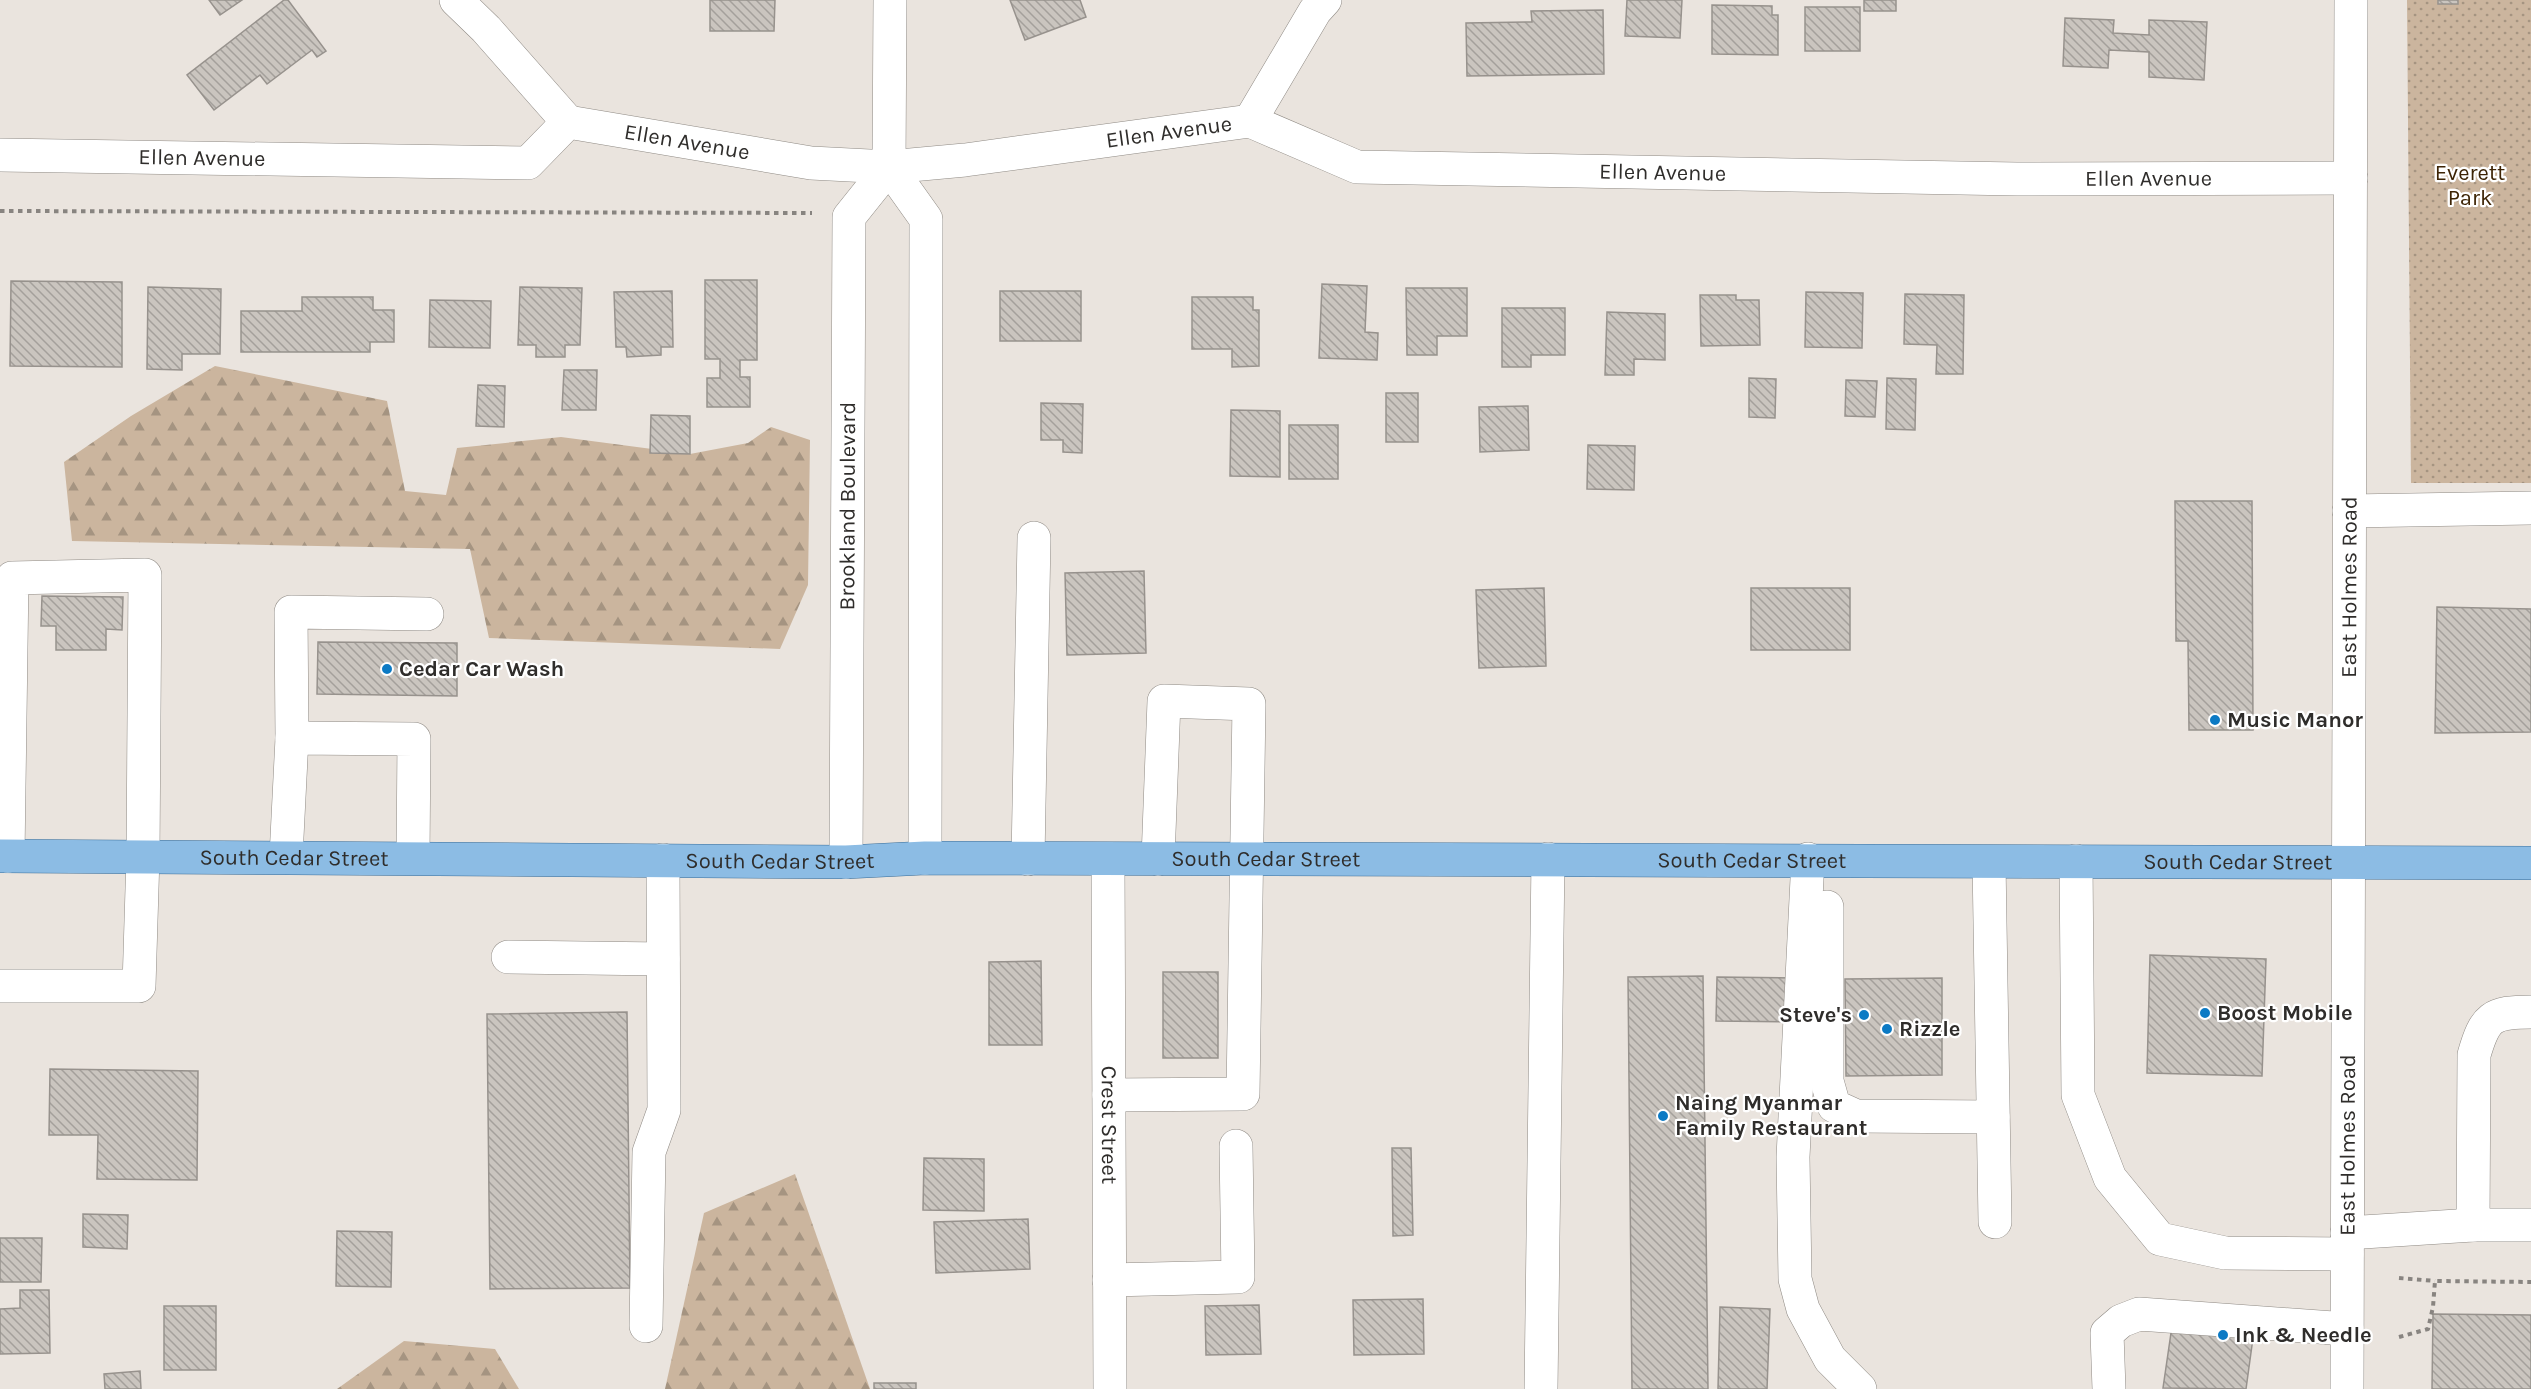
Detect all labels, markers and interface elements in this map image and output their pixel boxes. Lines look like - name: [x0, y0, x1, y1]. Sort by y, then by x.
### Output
- street label: Ellen Avenue: [1104, 111, 1234, 154]
- street label: Ellen Avenue: [622, 119, 752, 165]
- street label: Ellen Avenue: [138, 144, 266, 172]
- street label: Ellen Avenue: [1599, 158, 1726, 187]
- park label: Everett Park: [2435, 160, 2505, 211]
- street label: Ellen Avenue: [2085, 165, 2212, 192]
- street label: Brookland Boulevard: [834, 402, 861, 610]
- street label: East Holmes Road: [2336, 496, 2363, 678]
- place label: Cedar Car Wash: [399, 656, 564, 682]
- marker: Cedar Car Wash: [380, 662, 394, 676]
- place label: Music Manor: [2227, 707, 2363, 733]
- marker: Music Manor: [2208, 713, 2222, 727]
- street label: South Cedar Street: [199, 844, 389, 872]
- street label: South Cedar Street: [1171, 846, 1360, 872]
- street label: South Cedar Street: [1657, 847, 1846, 874]
- street label: South Cedar Street: [685, 848, 875, 875]
- street label: South Cedar Street: [2143, 849, 2332, 875]
- place label: Boost Mobile: [2217, 1000, 2353, 1026]
- place label: Steve's: [1779, 1002, 1852, 1028]
- marker: Boost Mobile: [2198, 1006, 2212, 1020]
- marker: Steve's: [1857, 1008, 1871, 1022]
- place label: Rizzle: [1899, 1016, 1961, 1042]
- marker: Rizzle: [1880, 1022, 1894, 1036]
- street label: East Holmes Road: [2334, 1054, 2361, 1236]
- street label: Crest Street: [1096, 1066, 1122, 1184]
- place label: Naing Myanmar Family Restaurant: [1675, 1090, 1868, 1141]
- marker: Naing Myanmar Family Restaurant: [1656, 1109, 1670, 1123]
- place label: Ink & Needle: [2235, 1322, 2372, 1348]
- marker: Ink & Needle: [2216, 1328, 2230, 1342]

